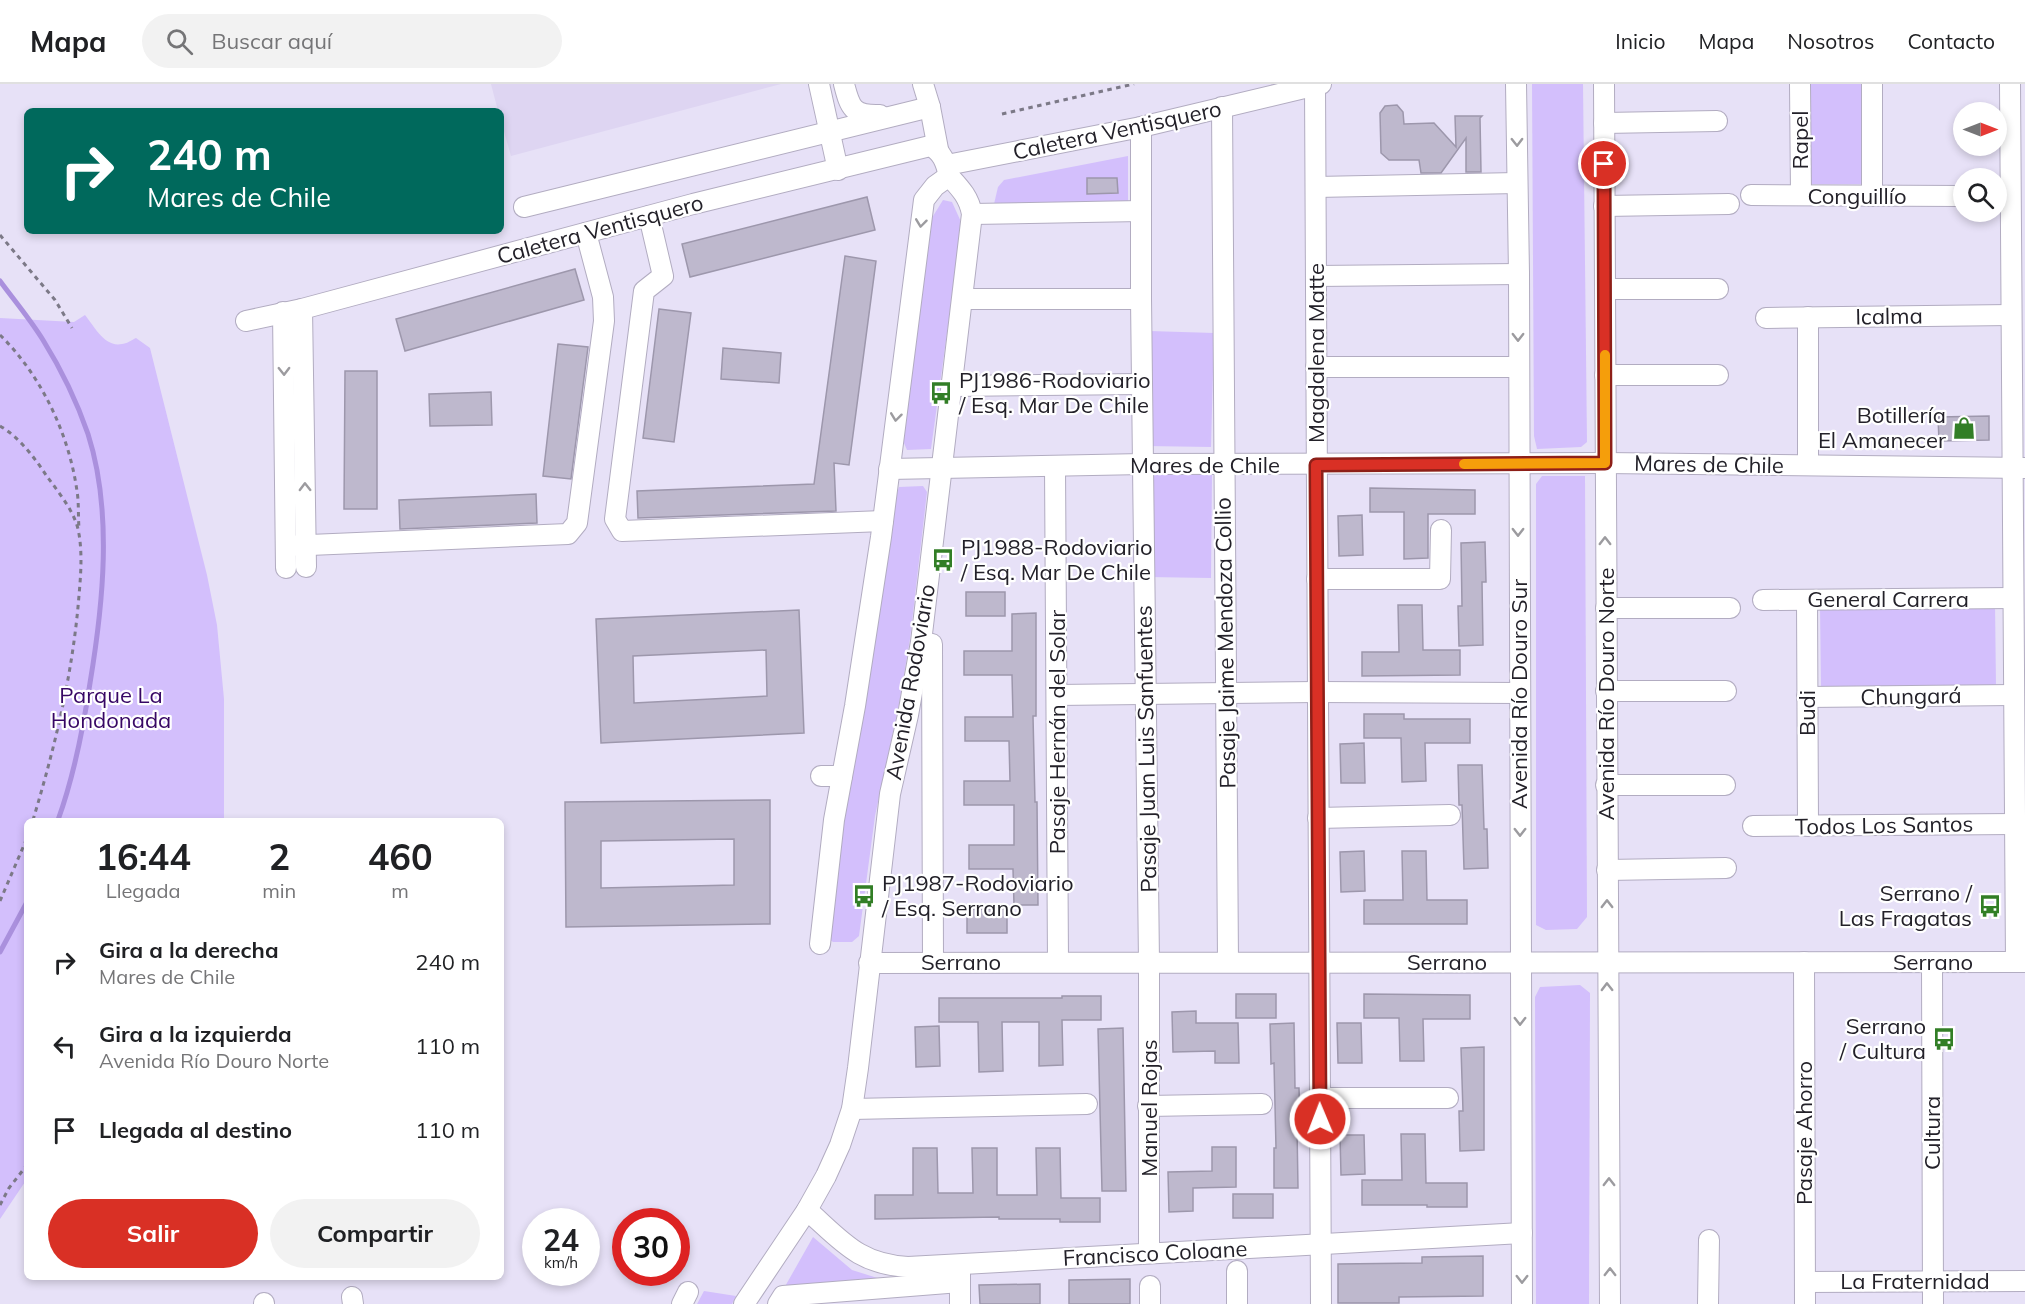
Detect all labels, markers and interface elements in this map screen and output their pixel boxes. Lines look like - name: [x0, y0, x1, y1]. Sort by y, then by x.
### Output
- search box: [142, 14, 562, 68]
- text: Mapa: [30, 24, 106, 59]
- icon: search: [163, 25, 196, 58]
- text: Buscar aquí: [211, 27, 332, 55]
- text: Inicio: [1615, 28, 1665, 54]
- text: Mapa: [1698, 28, 1754, 54]
- text: Nosotros: [1787, 28, 1874, 54]
- text: Contacto: [1907, 28, 1995, 54]
- street label: Caletera Ventisquero: [1010, 94, 1224, 166]
- north arrow: [1953, 102, 2007, 156]
- map controls: [1953, 102, 2007, 222]
- street label: Rapel: [1786, 111, 1814, 169]
- text: 240 m: [147, 128, 272, 181]
- icon: right: [48, 132, 126, 210]
- one-way arrow: [1511, 138, 1523, 147]
- pin: [1578, 138, 1629, 189]
- icon: arrive: [1587, 147, 1620, 180]
- button: search: [1953, 168, 2007, 222]
- text: Mares de Chile: [147, 180, 331, 214]
- street label: Conguillío: [1807, 182, 1907, 210]
- street label: Caletera Ventisquero: [494, 188, 706, 270]
- one-way arrow: [915, 219, 928, 228]
- street label: Magdalena Matte: [1302, 263, 1330, 443]
- street label: Icalma: [1855, 301, 1923, 331]
- one-way arrow: [1512, 333, 1524, 342]
- one-way arrow: [277, 366, 290, 375]
- place label: PJ1986-Rodoviario / Esq. Mar De Chile: [958, 366, 1150, 419]
- bus stop icon: PJ1986-Rodoviario / Esq. Mar De Chile: [928, 380, 954, 406]
- place label: Botillería El Amanecer: [1818, 401, 1946, 454]
- one-way arrow: [890, 412, 903, 421]
- shop icon: Botillería El Amanecer: [1951, 415, 1977, 441]
- street label: Mares de Chile: [1634, 449, 1784, 479]
- street label: Mares de Chile: [1130, 451, 1280, 479]
- one-way arrow: [299, 482, 311, 491]
- street label: Pasaje Jaime Mendoza Collio: [1208, 497, 1242, 789]
- one-way arrow: [1512, 528, 1525, 537]
- place label: PJ1988-Rodoviario / Esq. Mar De Chile: [960, 533, 1152, 586]
- one-way arrow: [1599, 536, 1611, 545]
- bus stop icon: PJ1988-Rodoviario / Esq. Mar De Chile: [930, 547, 956, 573]
- street label: Avenida Río Douro Norte: [1592, 567, 1620, 821]
- street label: Avenida Río Douro Sur: [1505, 579, 1533, 809]
- street label: Avenida Rodoviario: [879, 582, 941, 782]
- street label: General Carrera: [1807, 585, 1969, 613]
- street label: Pasaje Juan Luis Sanfuentes: [1129, 605, 1163, 893]
- street label: Pasaje Hernán del Solar: [1043, 610, 1071, 854]
- park label: Parque La Hondonada: [51, 681, 171, 734]
- street label: Chungará: [1860, 681, 1962, 711]
- street label: Budi: [1793, 690, 1821, 736]
- street label: Todos Los Santos: [1794, 809, 1974, 841]
- one-way arrow: [1514, 828, 1526, 837]
- text: 16:44: [95, 834, 191, 879]
- text: 2: [268, 834, 290, 879]
- text: 460: [368, 834, 433, 879]
- place label: PJ1987-Rodoviario / Esq. Serrano: [881, 869, 1073, 922]
- text: Llegada: [106, 878, 180, 903]
- text: min: [262, 878, 296, 903]
- text: m: [391, 878, 409, 903]
- place label: Serrano / Las Fragatas: [1839, 879, 1973, 932]
- bus stop icon: PJ1987-Rodoviario / Esq. Serrano: [851, 883, 877, 909]
- bus stop icon: Serrano / Las Fragatas: [1977, 893, 2003, 919]
- one-way arrow: [1601, 899, 1613, 908]
- text: Gira a la derecha: [99, 936, 279, 964]
- icon: right: [48, 946, 81, 979]
- text: 240 m: [415, 948, 480, 976]
- street label: Serrano: [921, 948, 1001, 976]
- street label: Serrano: [1407, 948, 1487, 976]
- street label: Serrano: [1893, 948, 1973, 976]
- text: Mares de Chile: [99, 964, 235, 989]
- one-way arrow: [1601, 983, 1614, 992]
- place label: Serrano / Cultura: [1839, 1012, 1926, 1065]
- one-way arrow: [1514, 1016, 1526, 1025]
- text: Gira a la izquierda: [99, 1020, 292, 1048]
- bus stop icon: Serrano / Cultura: [1931, 1026, 1957, 1052]
- icon: left: [48, 1030, 81, 1063]
- text: 110 m: [415, 1032, 480, 1060]
- street label: Manuel Rojas: [1135, 1039, 1163, 1177]
- text: Avenida Río Douro Norte: [99, 1048, 329, 1073]
- street label: Pasaje Ahorro: [1790, 1061, 1818, 1205]
- position arrow: [1288, 1087, 1352, 1151]
- street label: Cultura: [1918, 1096, 1946, 1170]
- icon: arrive: [48, 1114, 81, 1147]
- text: Llegada al destino: [99, 1116, 292, 1144]
- text: 110 m: [415, 1116, 480, 1144]
- one-way arrow: [1603, 1178, 1615, 1187]
- button: Salir: [48, 1199, 258, 1268]
- button: Compartir: [270, 1199, 480, 1268]
- speed limit sign: 30: [612, 1208, 690, 1286]
- text: 24: [543, 1221, 579, 1259]
- street label: Francisco Coloane: [1062, 1234, 1248, 1272]
- text: km/h: [544, 1253, 578, 1272]
- street label: La Fraternidad: [1840, 1267, 1990, 1295]
- one-way arrow: [1603, 1268, 1616, 1277]
- one-way arrow: [1516, 1274, 1528, 1283]

